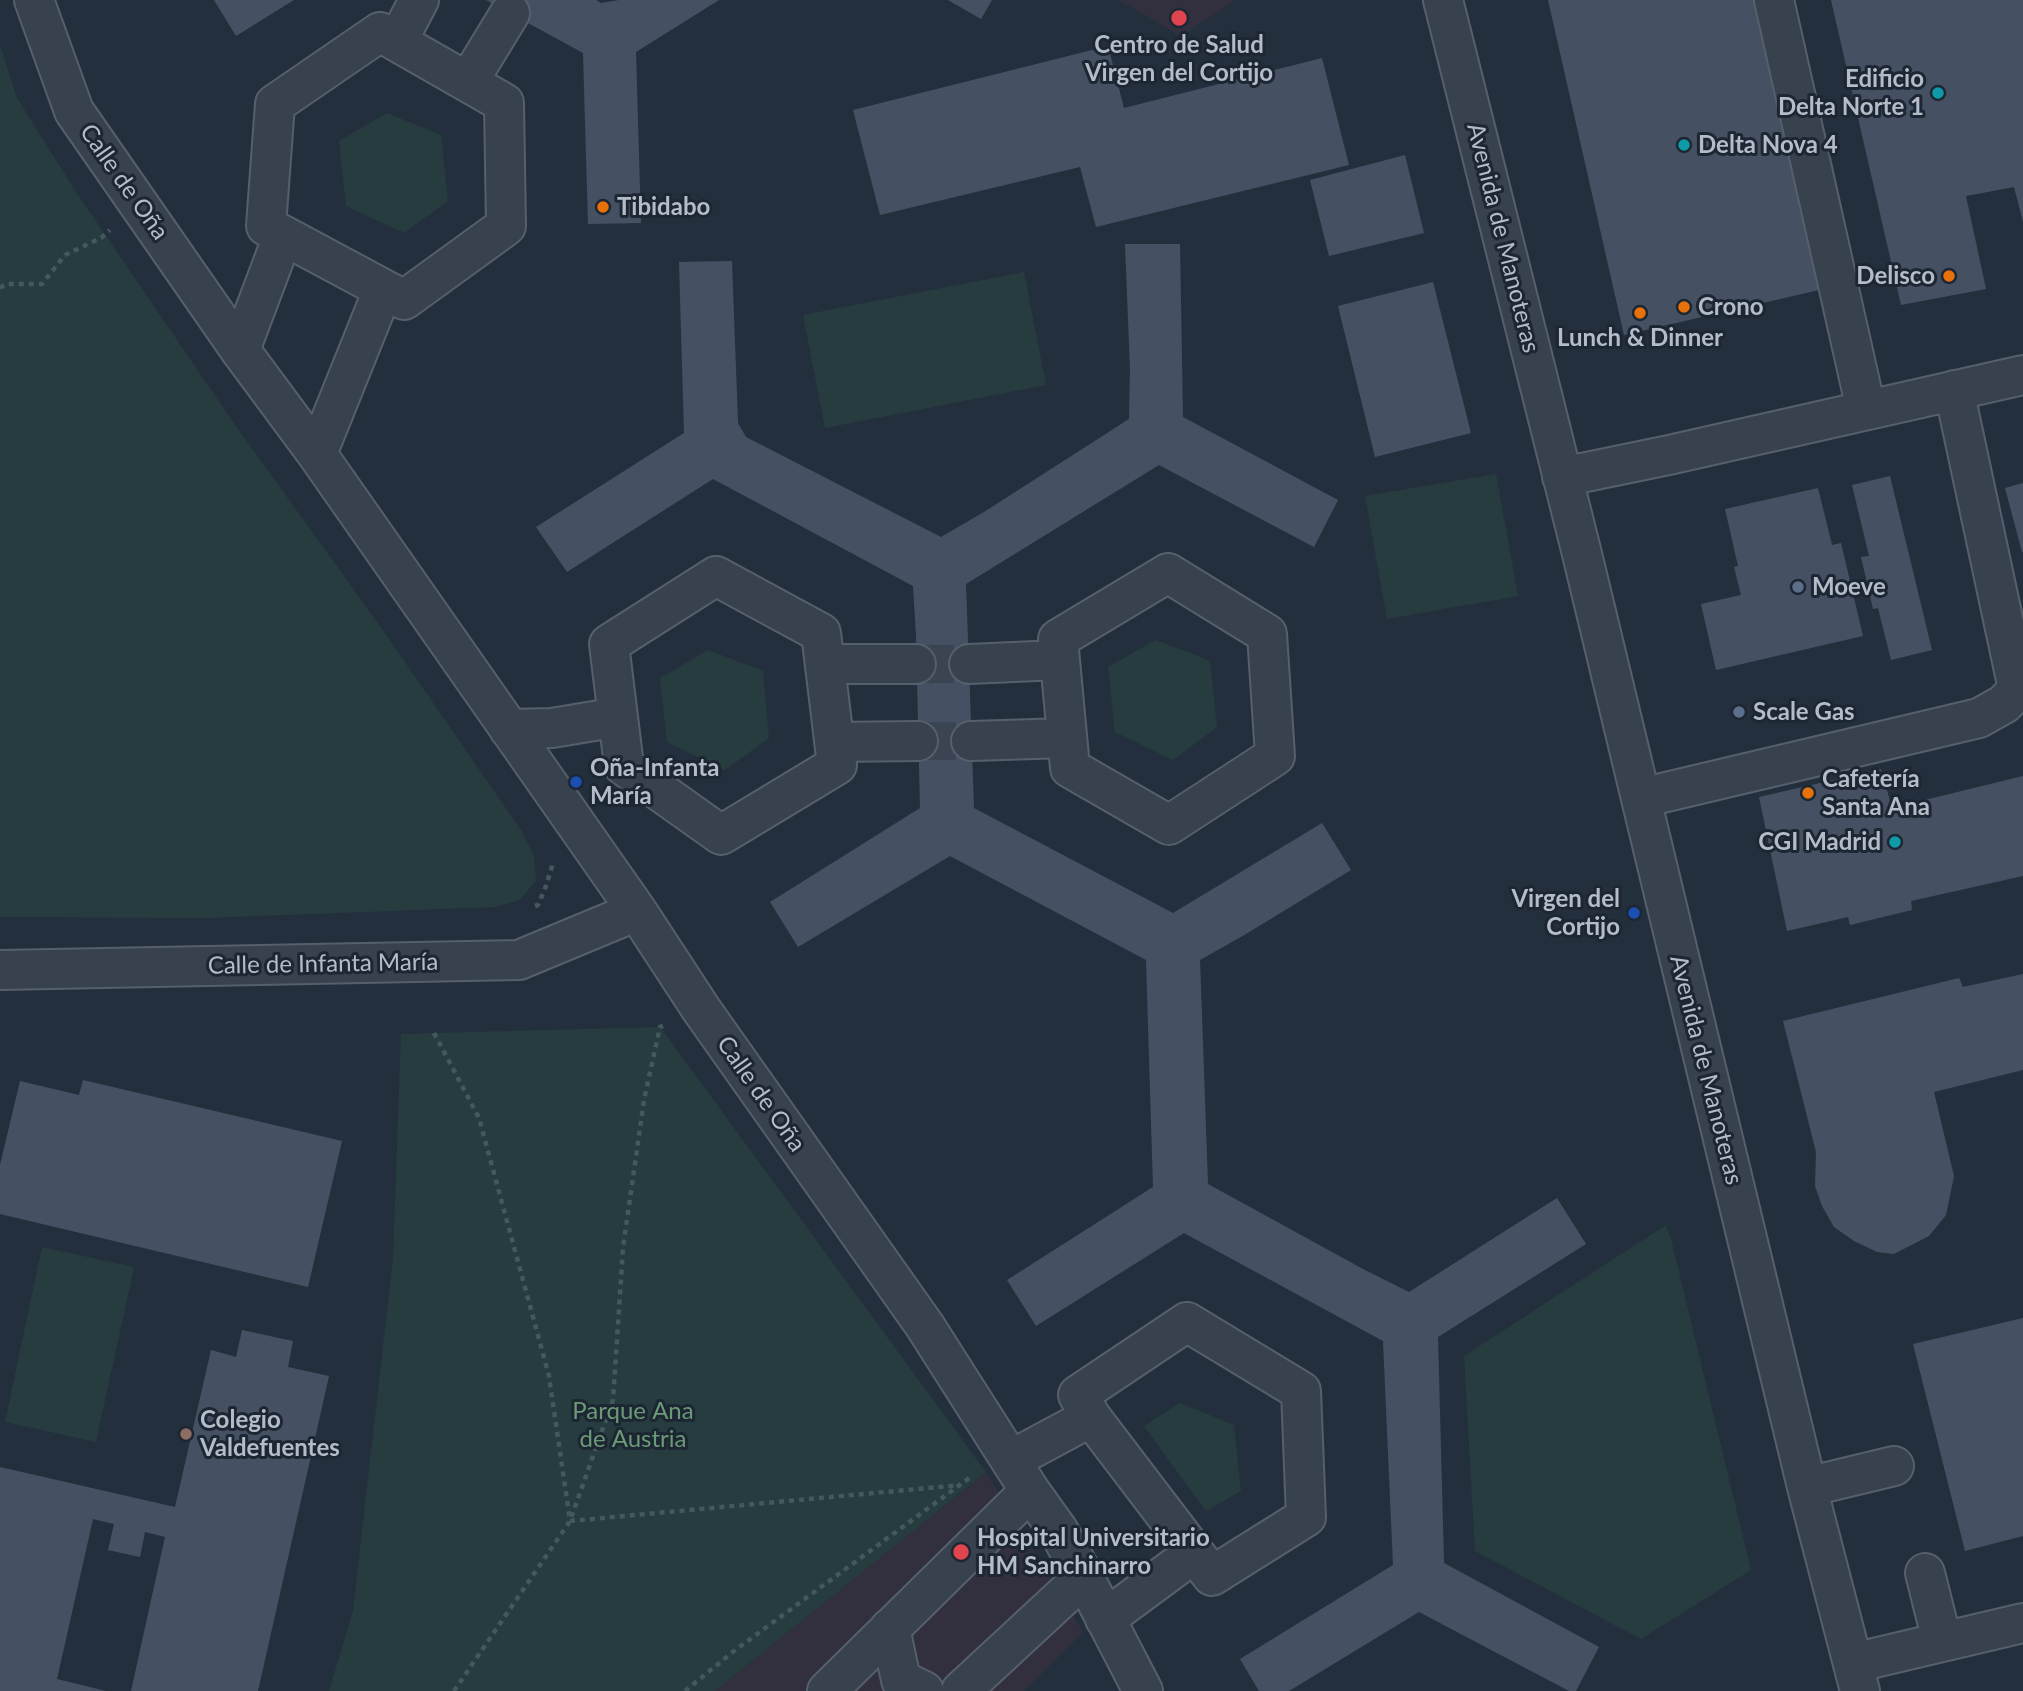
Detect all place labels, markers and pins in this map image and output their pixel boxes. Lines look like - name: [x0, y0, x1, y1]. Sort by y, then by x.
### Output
- marker: Centro de Salud Virgen del Cortijo: [1169, 8, 1189, 28]
- place label: Centro de Salud Virgen del Cortijo: [1085, 31, 1273, 87]
- place label: Edificio Delta Norte 1: [1778, 65, 1924, 121]
- marker: Edificio Delta Norte 1: [1930, 85, 1946, 101]
- place label: Delta Nova 4: [1698, 131, 1838, 159]
- marker: Delta Nova 4: [1676, 137, 1692, 153]
- place label: Tibidabo: [617, 193, 710, 221]
- marker: Tibidabo: [595, 199, 611, 215]
- place label: Delisco: [1856, 262, 1935, 290]
- marker: Delisco: [1941, 268, 1957, 284]
- place label: Crono: [1698, 293, 1764, 321]
- marker: Crono: [1676, 299, 1692, 315]
- marker: Lunch & Dinner: [1632, 305, 1648, 321]
- place label: Lunch & Dinner: [1557, 324, 1723, 352]
- place label: Moeve: [1812, 573, 1886, 601]
- marker: Moeve: [1790, 579, 1806, 595]
- place label: Scale Gas: [1753, 698, 1855, 726]
- marker: Scale Gas: [1731, 704, 1747, 720]
- place label: Oña-Infanta María: [590, 754, 719, 810]
- place label: Cafetería Santa Ana: [1822, 765, 1930, 821]
- marker: Oña-Infanta María: [568, 774, 584, 790]
- marker: Cafetería Santa Ana: [1800, 785, 1816, 801]
- place label: CGI Madrid: [1758, 828, 1881, 856]
- marker: CGI Madrid: [1887, 834, 1903, 850]
- place label: Virgen del Cortijo: [1511, 885, 1620, 941]
- marker: Virgen del Cortijo: [1626, 905, 1642, 921]
- place label: Colegio Valdefuentes: [200, 1406, 340, 1462]
- marker: Colegio Valdefuentes: [178, 1426, 194, 1442]
- place label: Hospital Universitario HM Sanchinarro: [977, 1524, 1210, 1580]
- marker: Hospital Universitario HM Sanchinarro: [951, 1542, 971, 1562]

